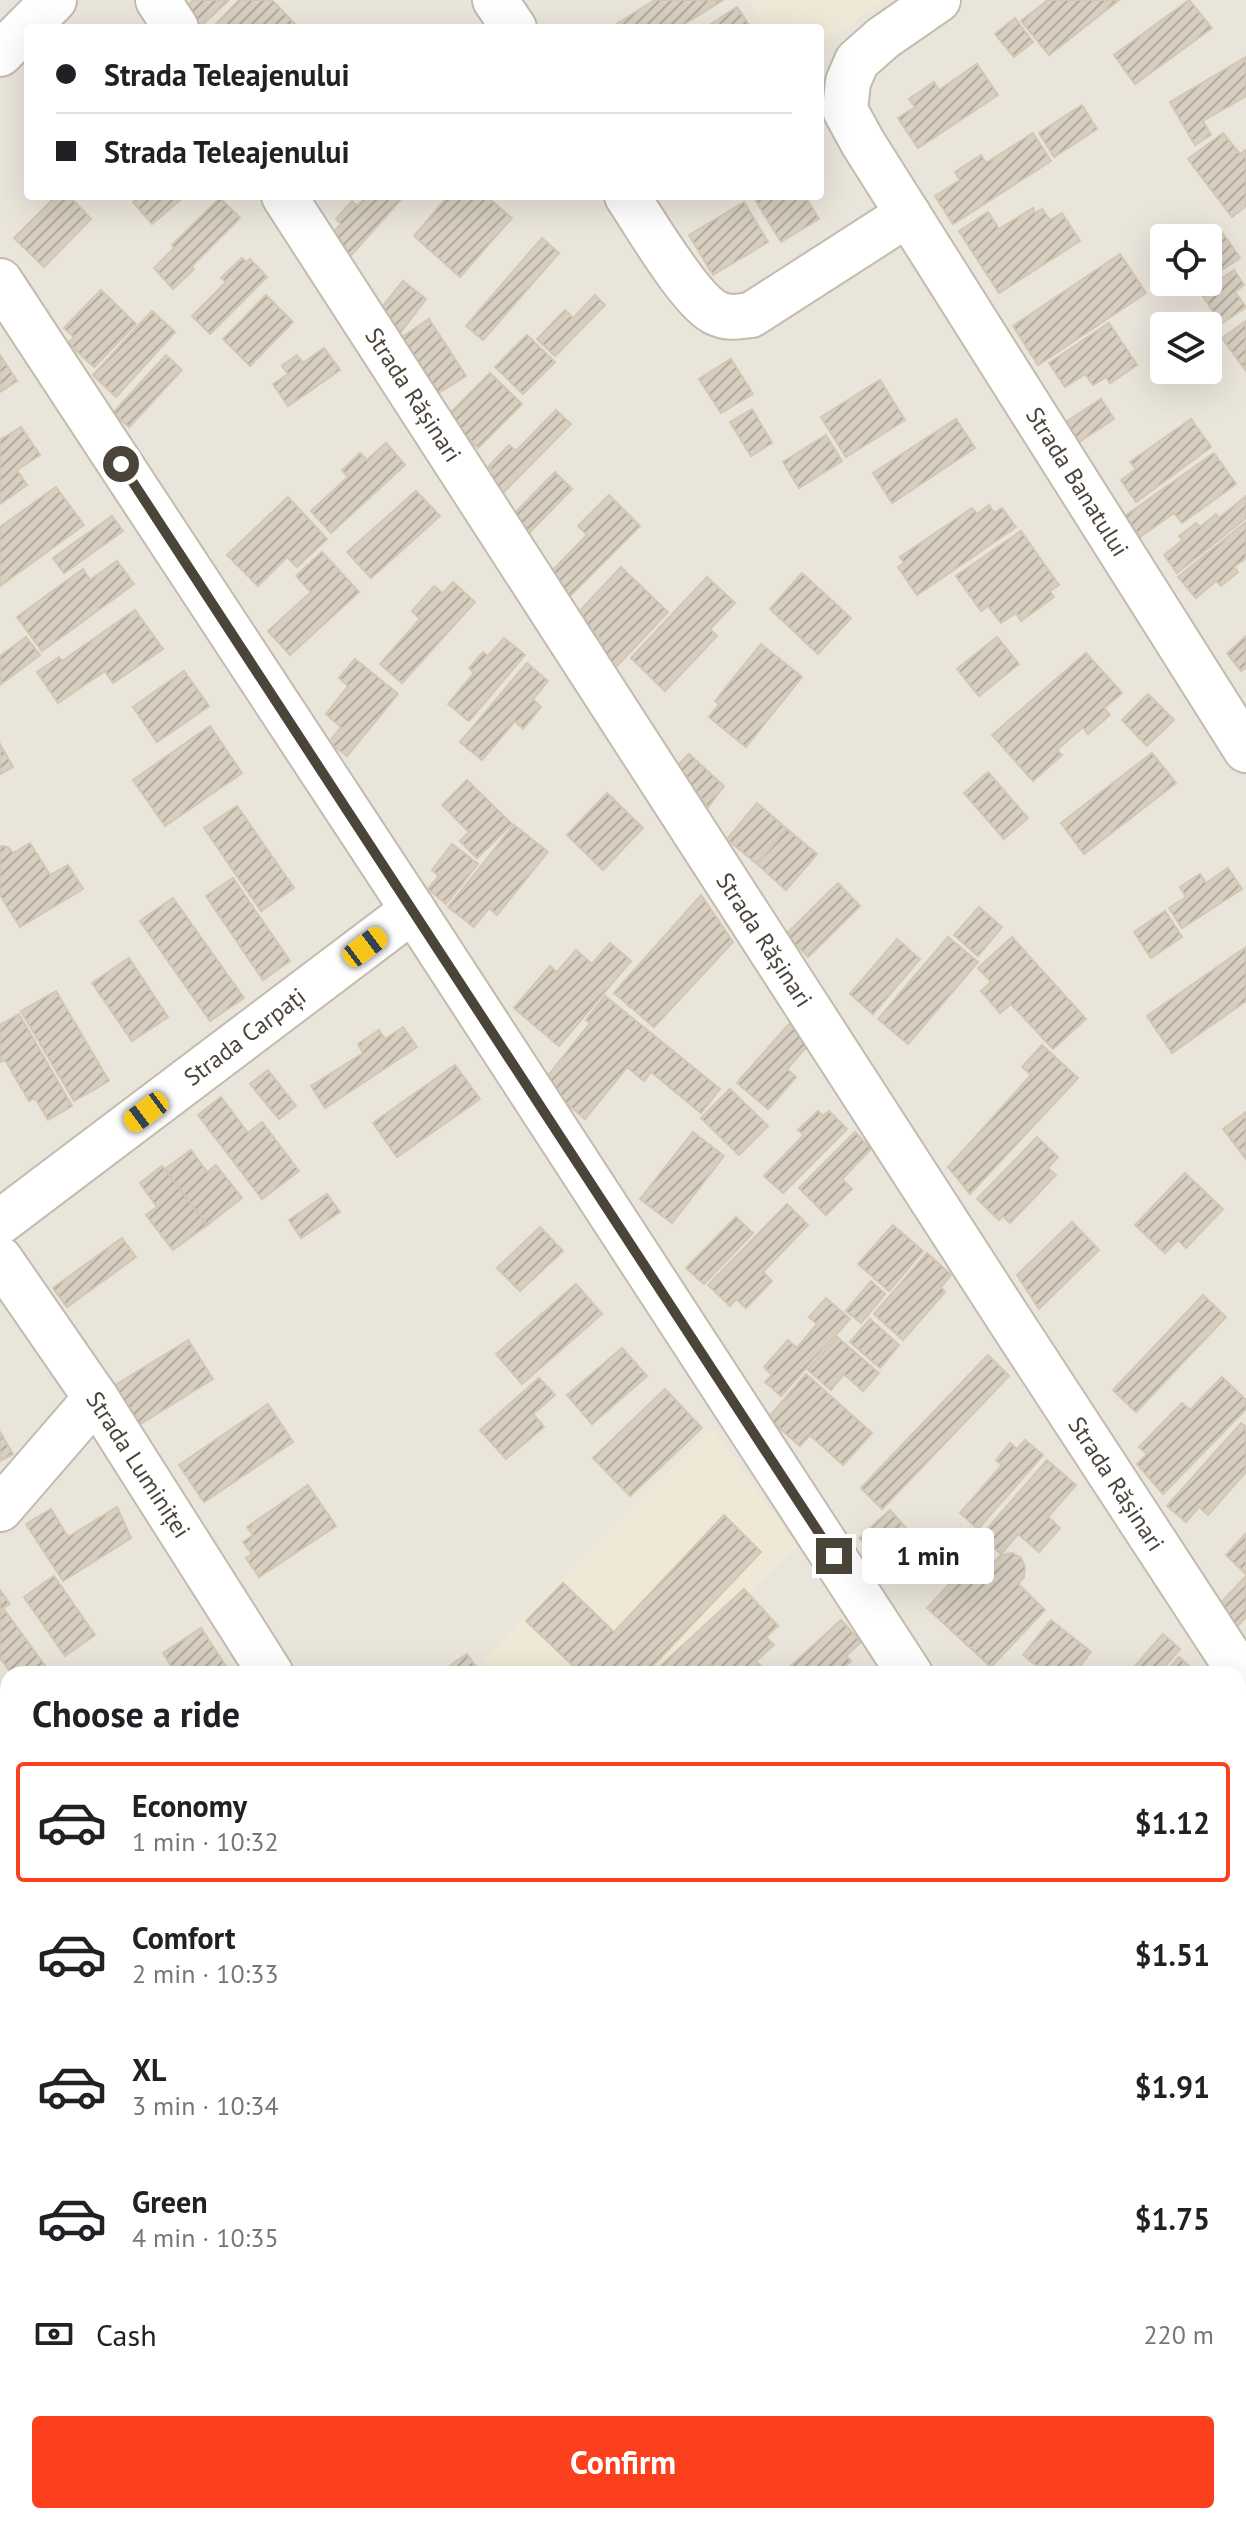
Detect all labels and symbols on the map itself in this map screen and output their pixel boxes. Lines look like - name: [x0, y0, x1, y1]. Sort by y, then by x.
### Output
- street label: Strada Rășinari: [358, 322, 468, 468]
- street label: Strada Banatului: [1019, 401, 1136, 562]
- route start: [103, 446, 139, 482]
- street label: Strada Rășinari: [709, 867, 819, 1013]
- car: [339, 923, 391, 971]
- street label: Strada Carpați: [177, 981, 312, 1093]
- car: [120, 1088, 172, 1136]
- street label: Strada Luminiței: [79, 1385, 197, 1544]
- street label: Strada Rășinari: [1061, 1411, 1171, 1557]
- callout: 1 min: [862, 1528, 994, 1584]
- route end: [816, 1538, 852, 1574]

